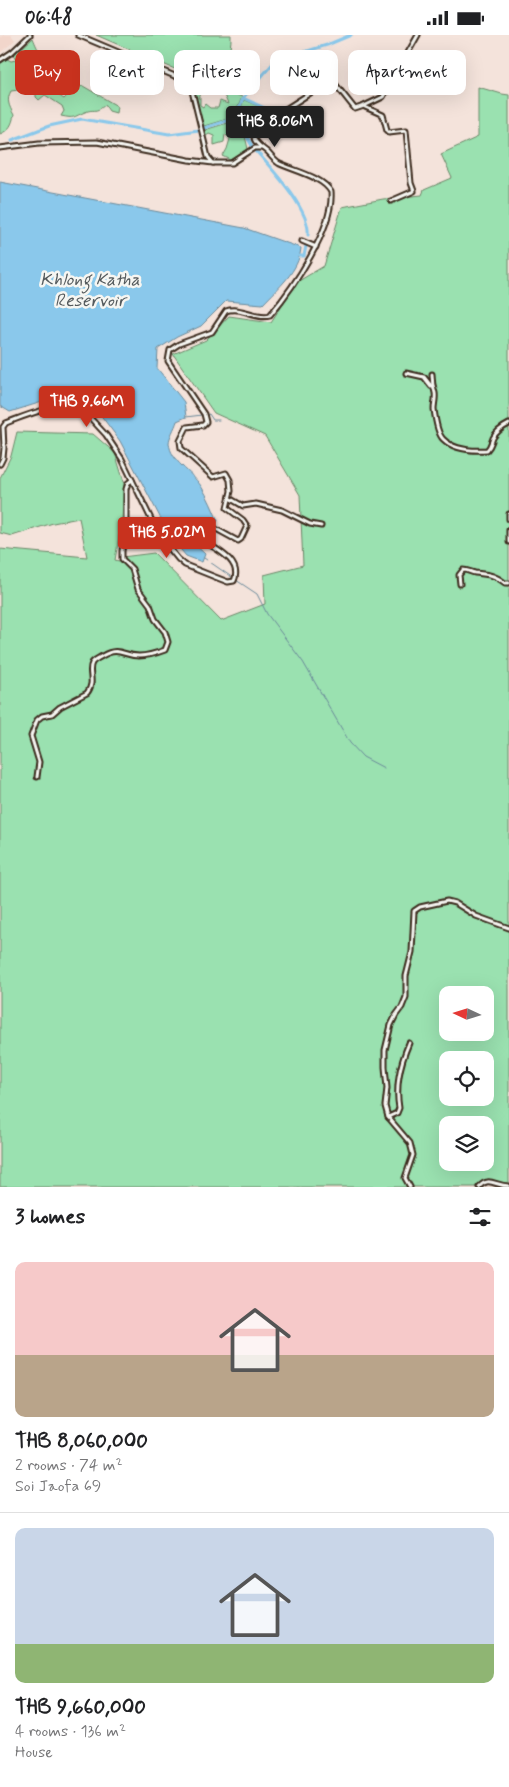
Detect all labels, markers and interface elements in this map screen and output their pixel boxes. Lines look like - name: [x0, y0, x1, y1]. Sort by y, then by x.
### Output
- text: 06:48: [25, 5, 73, 30]
- chip: Buy: [15, 50, 80, 95]
- chip: Rent: [90, 50, 164, 95]
- chip: Filters: [174, 50, 260, 95]
- chip: New: [270, 50, 338, 95]
- chip: Apartment: [348, 50, 466, 95]
- pin: THB 8.06M: [218, 105, 332, 148]
- text: THB 8.06M: [237, 111, 313, 132]
- water label: Khlong Katha Reservoir: [40, 268, 140, 313]
- pin: THB 9.66M: [30, 385, 144, 428]
- text: THB 9.66M: [50, 391, 124, 412]
- pin: THB 5.02M: [110, 517, 224, 559]
- text: THB 5.02M: [129, 522, 205, 543]
- north arrow: [439, 986, 494, 1041]
- map controls: [439, 986, 494, 1171]
- button: locate: [439, 1051, 494, 1106]
- button: layers: [439, 1116, 494, 1171]
- text: 3 homes: [15, 1203, 85, 1231]
- icon: filters: [466, 1203, 494, 1231]
- icon: home: [210, 1295, 300, 1385]
- text: THB 8,060,000: [15, 1427, 148, 1455]
- text: 2 rooms · 74 m²: [15, 1455, 123, 1476]
- text: Soi Jaofa 69: [15, 1476, 101, 1497]
- icon: home: [210, 1560, 300, 1650]
- text: THB 9,660,000: [15, 1693, 146, 1721]
- text: 4 rooms · 136 m²: [15, 1721, 126, 1742]
- text: House: [15, 1742, 53, 1763]

